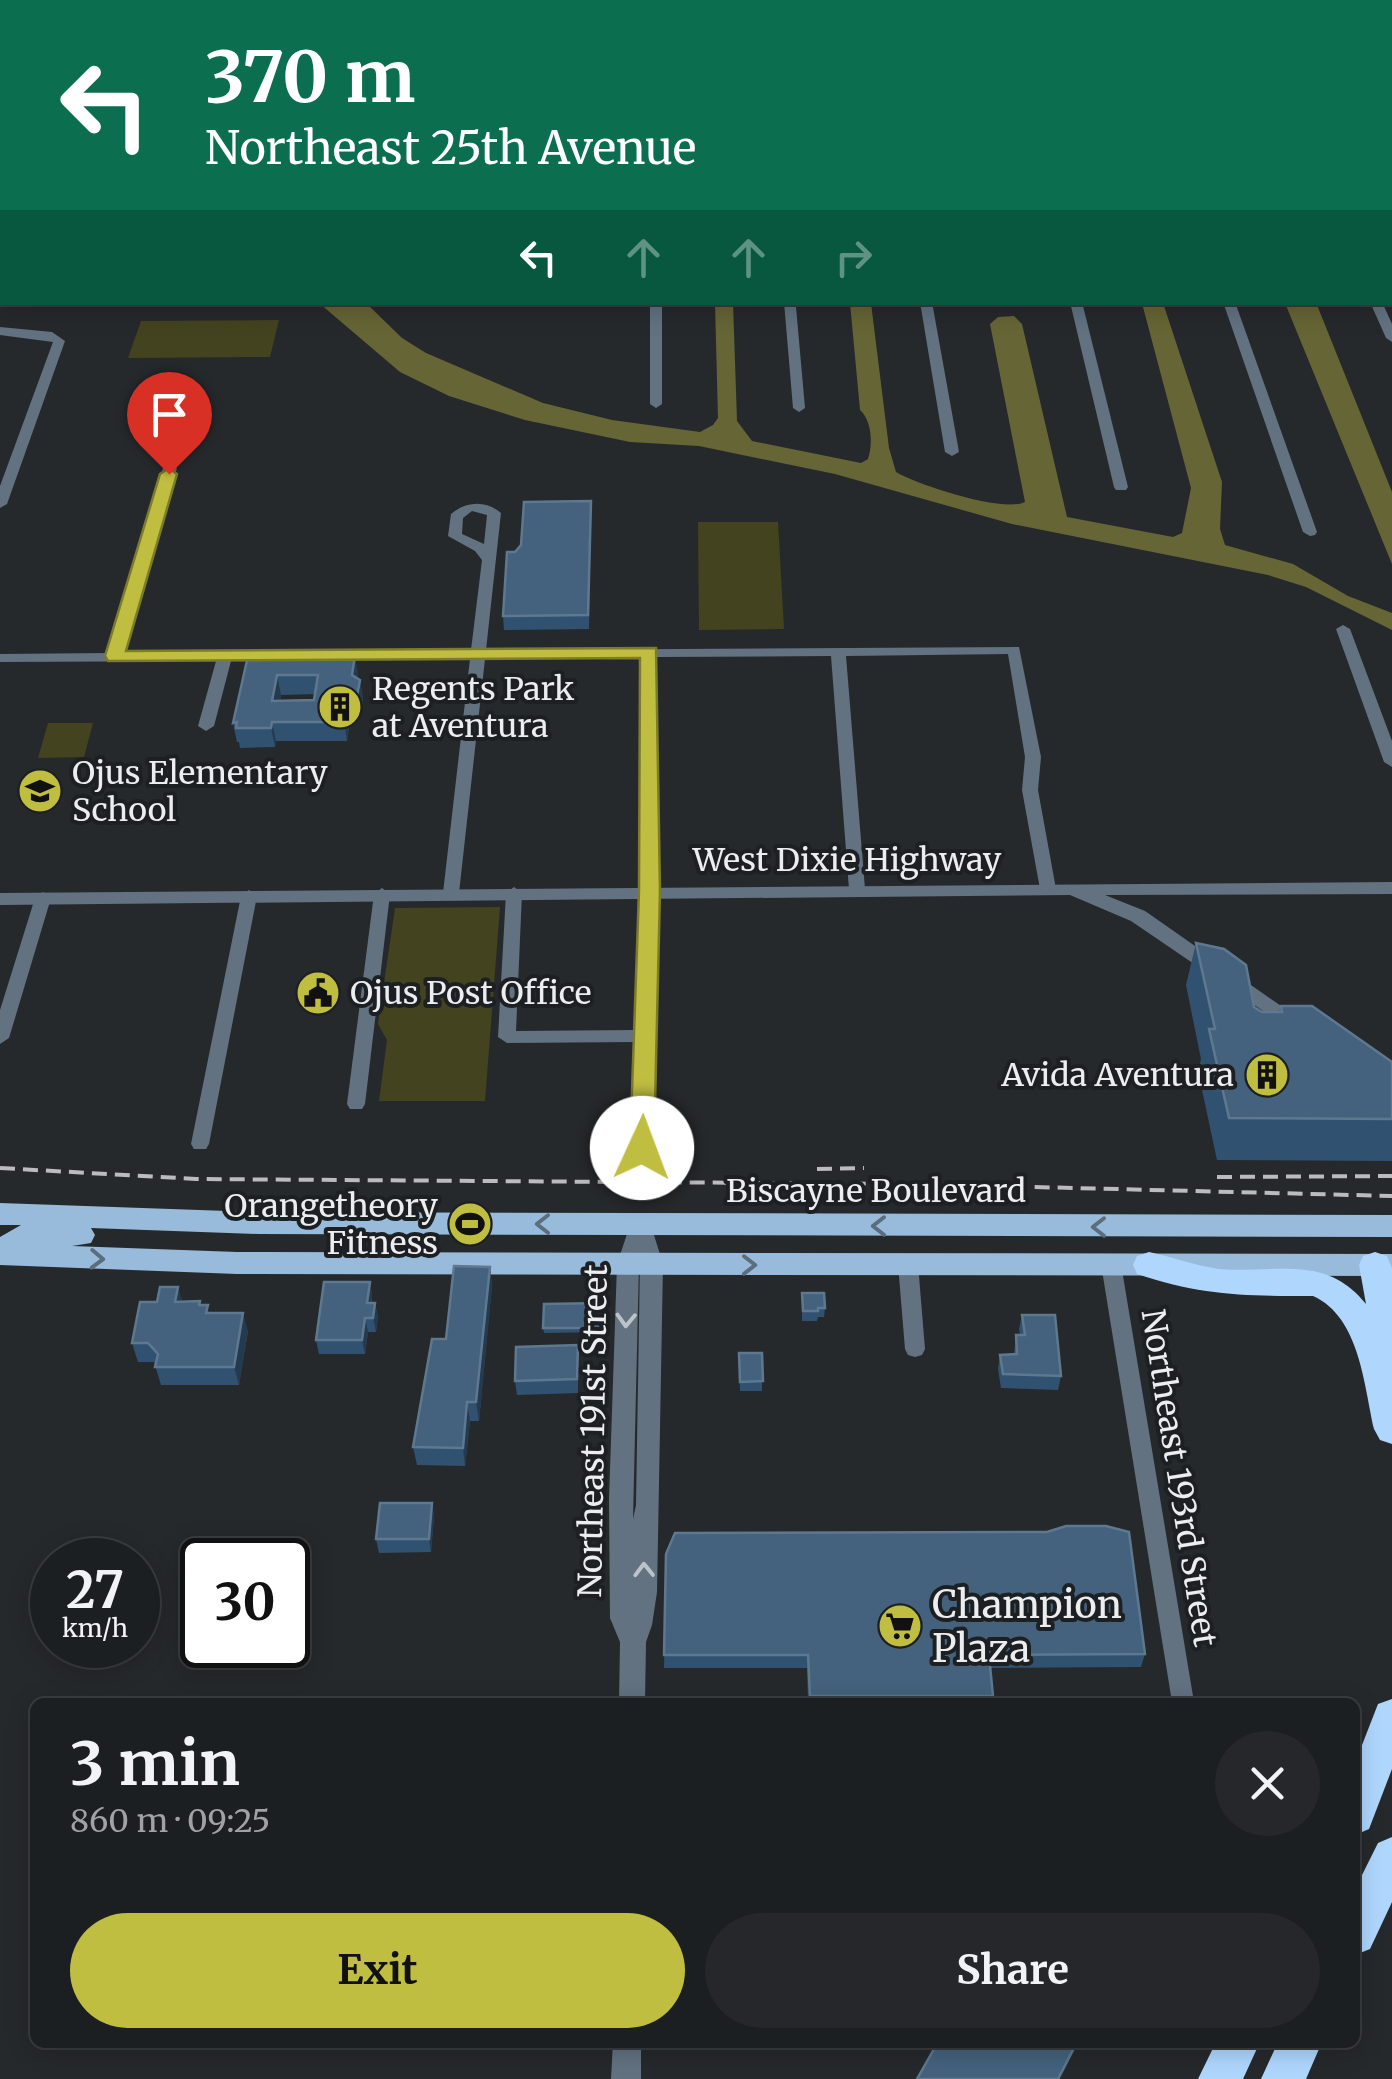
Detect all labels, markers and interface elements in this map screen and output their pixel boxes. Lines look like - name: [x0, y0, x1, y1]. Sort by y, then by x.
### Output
- text: 370 m: [205, 33, 415, 121]
- icon: left: [40, 40, 170, 170]
- text: Northeast 25th Avenue: [205, 120, 696, 176]
- icon: left: [511, 230, 566, 285]
- icon: ahead: [616, 230, 671, 285]
- icon: ahead: [721, 230, 776, 285]
- icon: right: [826, 230, 881, 285]
- pin: [127, 372, 212, 475]
- icon: arrive: [142, 387, 197, 442]
- place label: Regents Park at Aventura: [372, 669, 575, 746]
- building icon: Regents Park at Aventura: [317, 684, 363, 730]
- place label: Ojus Elementary School: [72, 753, 328, 830]
- school or university icon: Ojus Elementary School: [17, 768, 63, 814]
- street label: West Dixie Highway: [692, 840, 1002, 880]
- public building icon: Ojus Post Office: [295, 970, 341, 1016]
- place label: Ojus Post Office: [350, 973, 591, 1013]
- building icon: Avida Aventura: [1244, 1052, 1290, 1098]
- place label: Avida Aventura: [1000, 1055, 1234, 1095]
- position arrow: [590, 1096, 694, 1200]
- street label: Biscayne Boulevard: [726, 1171, 1026, 1211]
- place label: Orangetheory Fitness: [224, 1186, 438, 1263]
- sports icon: Orangetheory Fitness: [447, 1201, 493, 1247]
- one-way arrow: [535, 1213, 550, 1235]
- one-way arrow: [870, 1215, 886, 1237]
- one-way arrow: [1090, 1217, 1106, 1238]
- one-way arrow: [90, 1248, 106, 1269]
- one-way arrow: [742, 1254, 758, 1276]
- street label: Northeast 191st Street: [570, 1264, 616, 1598]
- street label: Northeast 193rd Street: [1133, 1306, 1226, 1650]
- one-way arrow: [616, 1312, 637, 1328]
- speed limit sign: 30: [180, 1538, 310, 1668]
- text: 27: [66, 1559, 124, 1622]
- one-way arrow: [633, 1562, 655, 1578]
- place label: Champion Plaza: [932, 1581, 1122, 1672]
- supermarket icon: Champion Plaza: [877, 1603, 923, 1649]
- text: km/h: [62, 1612, 128, 1644]
- text: 3 min: [70, 1726, 240, 1801]
- button: close: [1215, 1731, 1320, 1836]
- text: 860 m · 09:25: [70, 1801, 270, 1841]
- button: Exit: [70, 1913, 685, 2028]
- button: Share: [705, 1913, 1320, 2028]

